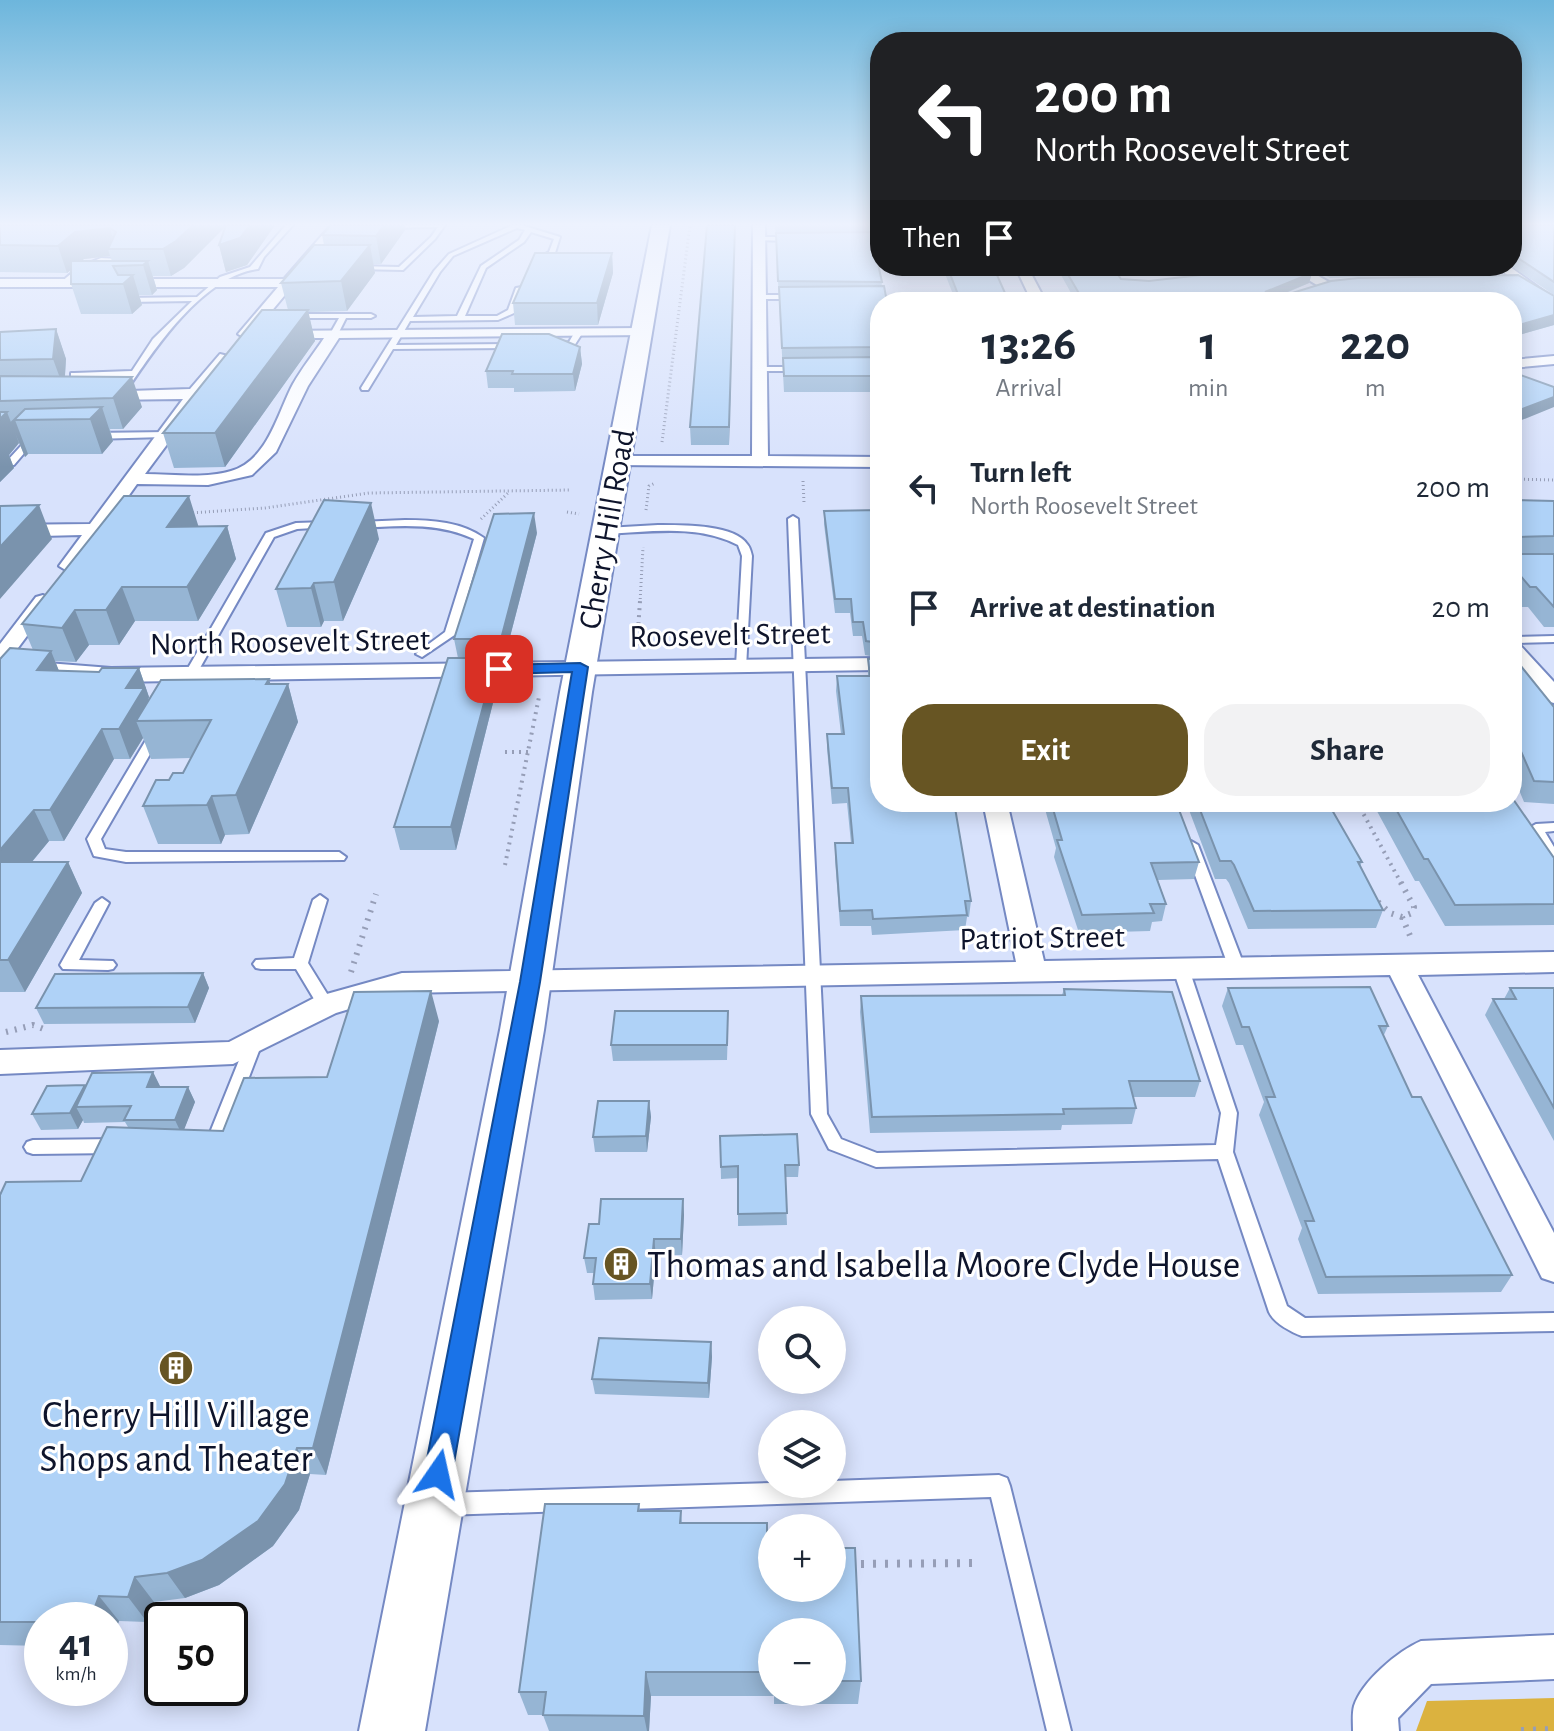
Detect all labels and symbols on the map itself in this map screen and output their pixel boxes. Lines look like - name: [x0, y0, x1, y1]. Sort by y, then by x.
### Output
- street label: Cherry Hill Road: [574, 427, 640, 632]
- street label: Roosevelt Street: [629, 617, 831, 653]
- street label: North Roosevelt Street: [150, 624, 430, 660]
- pin: [465, 635, 533, 703]
- street label: Patriot Street: [959, 921, 1125, 955]
- building icon: Thomas and Isabella Moore Clyde House: [602, 1245, 640, 1283]
- place label: Thomas and Isabella Moore Clyde House: [647, 1247, 1240, 1285]
- building icon: Cherry Hill Village Shops and Theater: [157, 1349, 195, 1387]
- place label: Cherry Hill Village Shops and Theater: [40, 1397, 313, 1479]
- position arrow: [396, 1432, 480, 1516]
- speed limit sign: 50: [144, 1602, 248, 1706]

